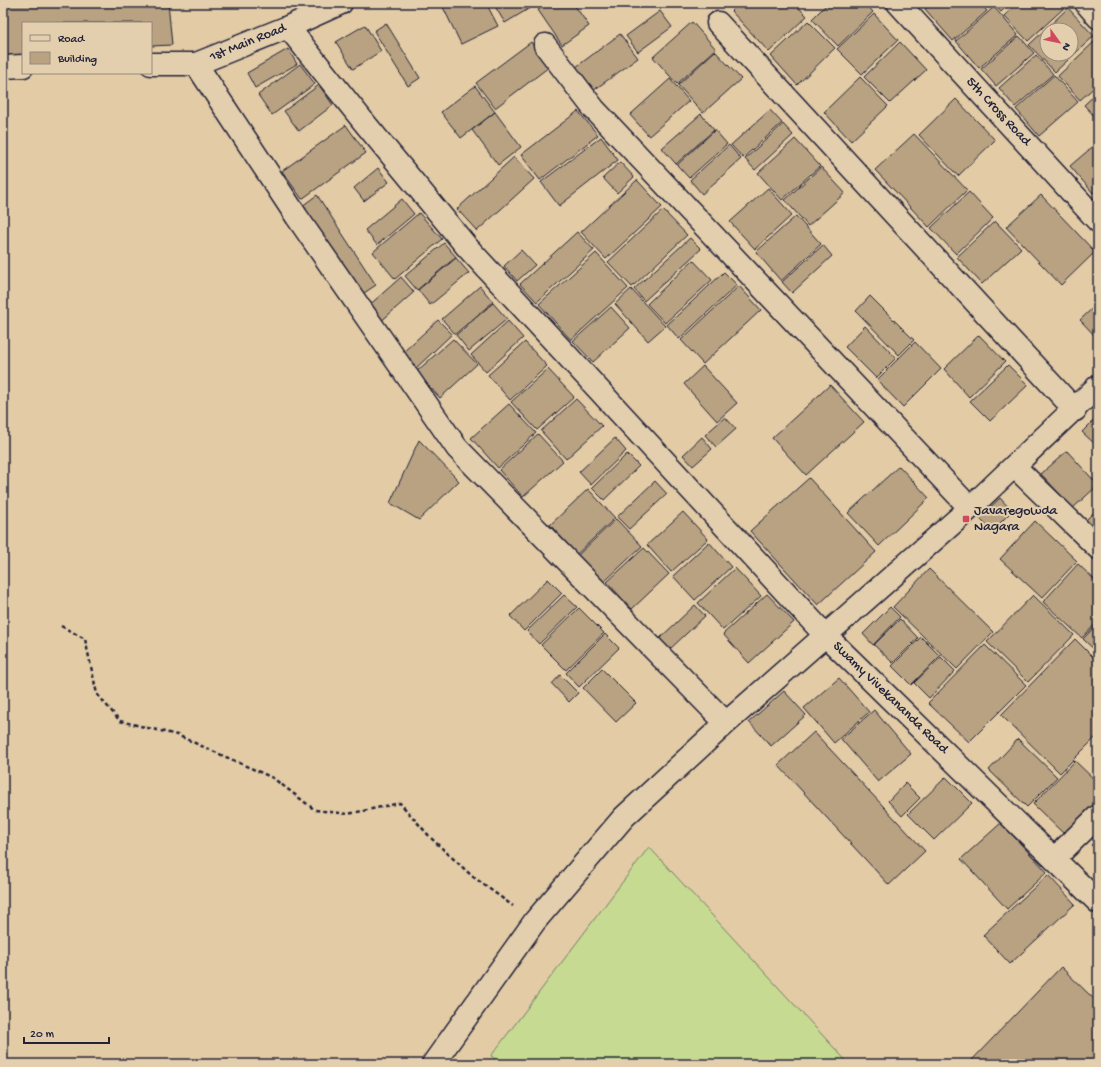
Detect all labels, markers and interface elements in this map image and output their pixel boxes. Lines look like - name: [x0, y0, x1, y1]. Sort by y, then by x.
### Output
- street label: 1st Main Road: [206, 19, 290, 66]
- legend: [22, 22, 152, 74]
- north arrow: [1039, 22, 1079, 62]
- text: Road: [58, 33, 85, 47]
- text: N: [1059, 40, 1073, 53]
- text: Building: [57, 53, 97, 67]
- street label: 5th Cross Road: [962, 74, 1035, 151]
- place label: Javaregowda Nagara: [974, 503, 1059, 536]
- marker: Javaregowda Nagara: [961, 514, 971, 524]
- street label: Swamy Vivekananda Road: [829, 638, 953, 759]
- scale bar: [24, 1019, 109, 1045]
- text: 20 m: [30, 1028, 55, 1042]

